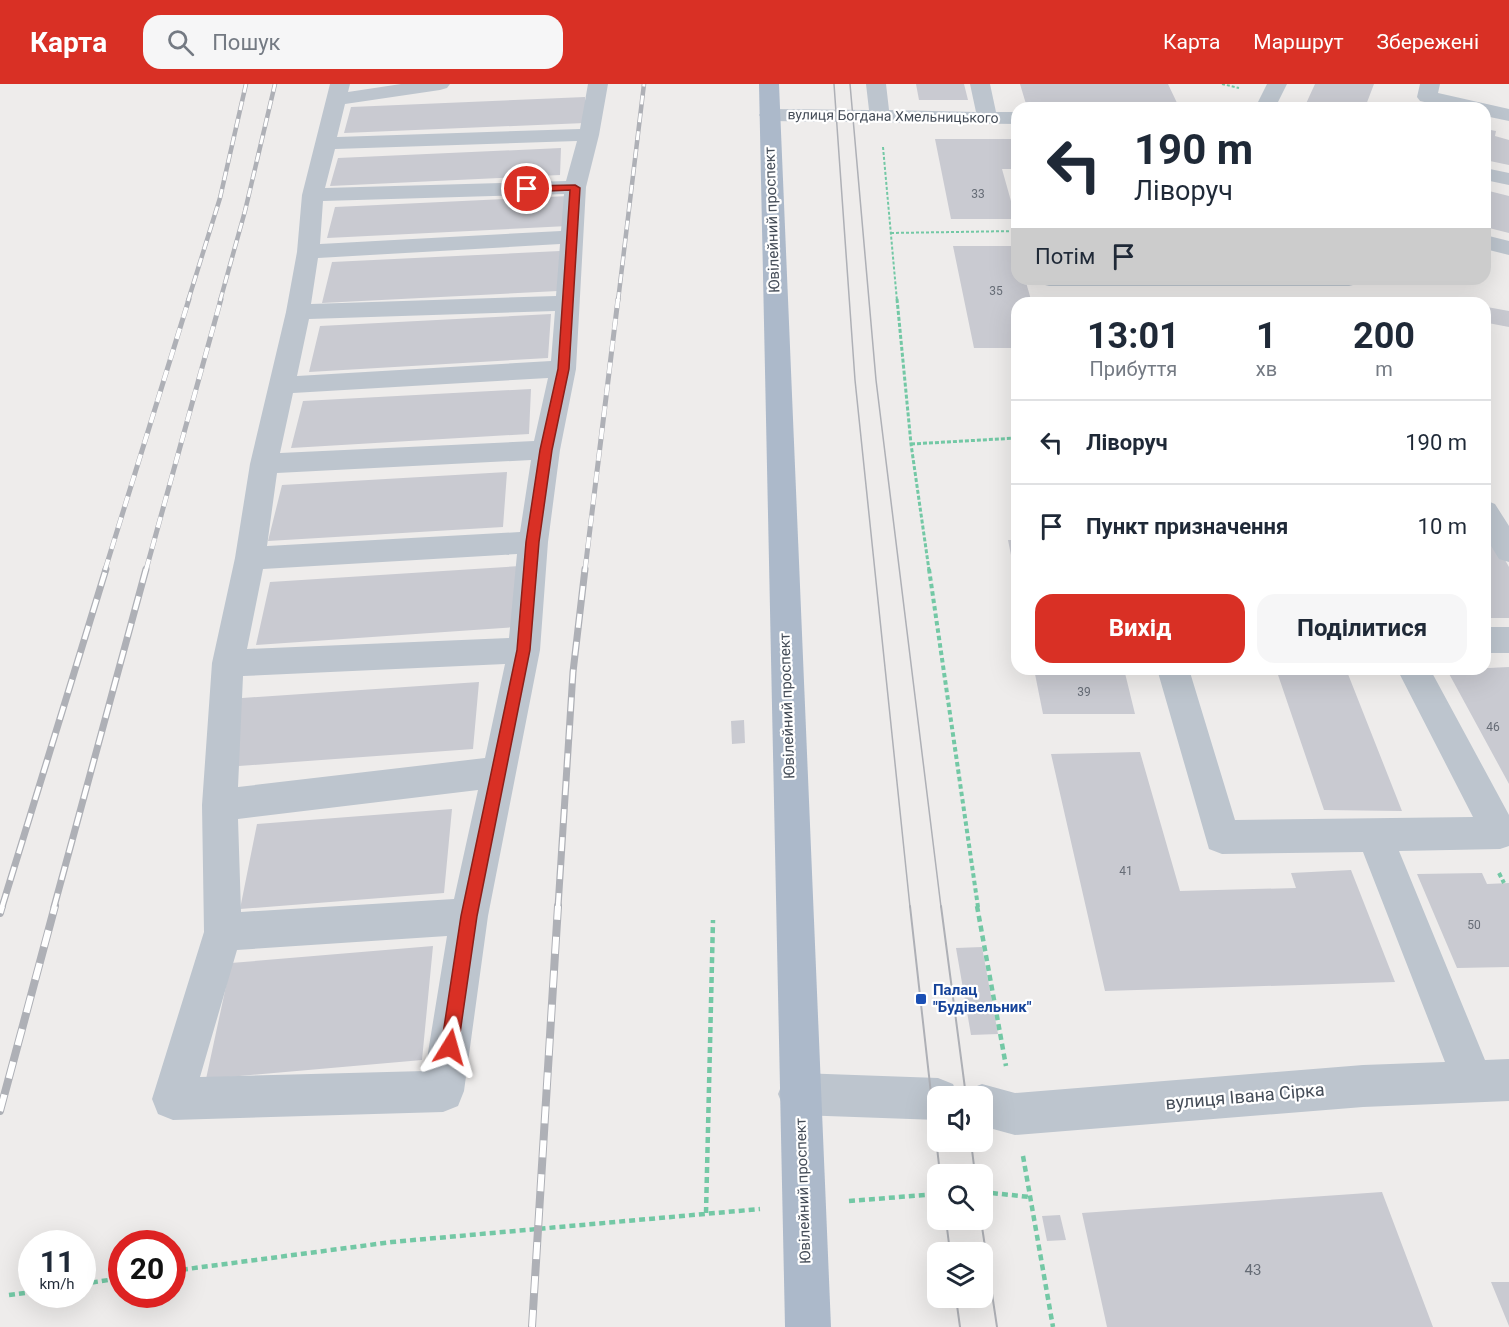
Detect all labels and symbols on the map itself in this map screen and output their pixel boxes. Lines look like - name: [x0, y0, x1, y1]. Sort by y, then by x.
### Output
- street label: вулиця Богдана Хмельницького: [787, 106, 999, 126]
- street label: Ювілейний проспект: [760, 147, 784, 293]
- pin: [501, 163, 552, 214]
- house number: 33: [971, 187, 985, 201]
- house number: 35: [989, 284, 1003, 298]
- street label: Ювілейний проспект: [775, 633, 799, 779]
- house number: 39: [1077, 685, 1091, 699]
- house number: 46: [1486, 720, 1500, 734]
- house number: 41: [1119, 864, 1133, 878]
- house number: 50: [1467, 918, 1481, 932]
- place label: Палац "Будівельник": [933, 981, 1032, 1016]
- marker: Палац "Будівельник": [914, 992, 928, 1006]
- position arrow: [418, 1015, 482, 1079]
- street label: вулиця Івана Сірка: [1165, 1079, 1325, 1113]
- street label: Ювілейний проспект: [791, 1118, 815, 1264]
- speed limit sign: 20: [108, 1230, 186, 1308]
- house number: 43: [1245, 1261, 1261, 1279]

